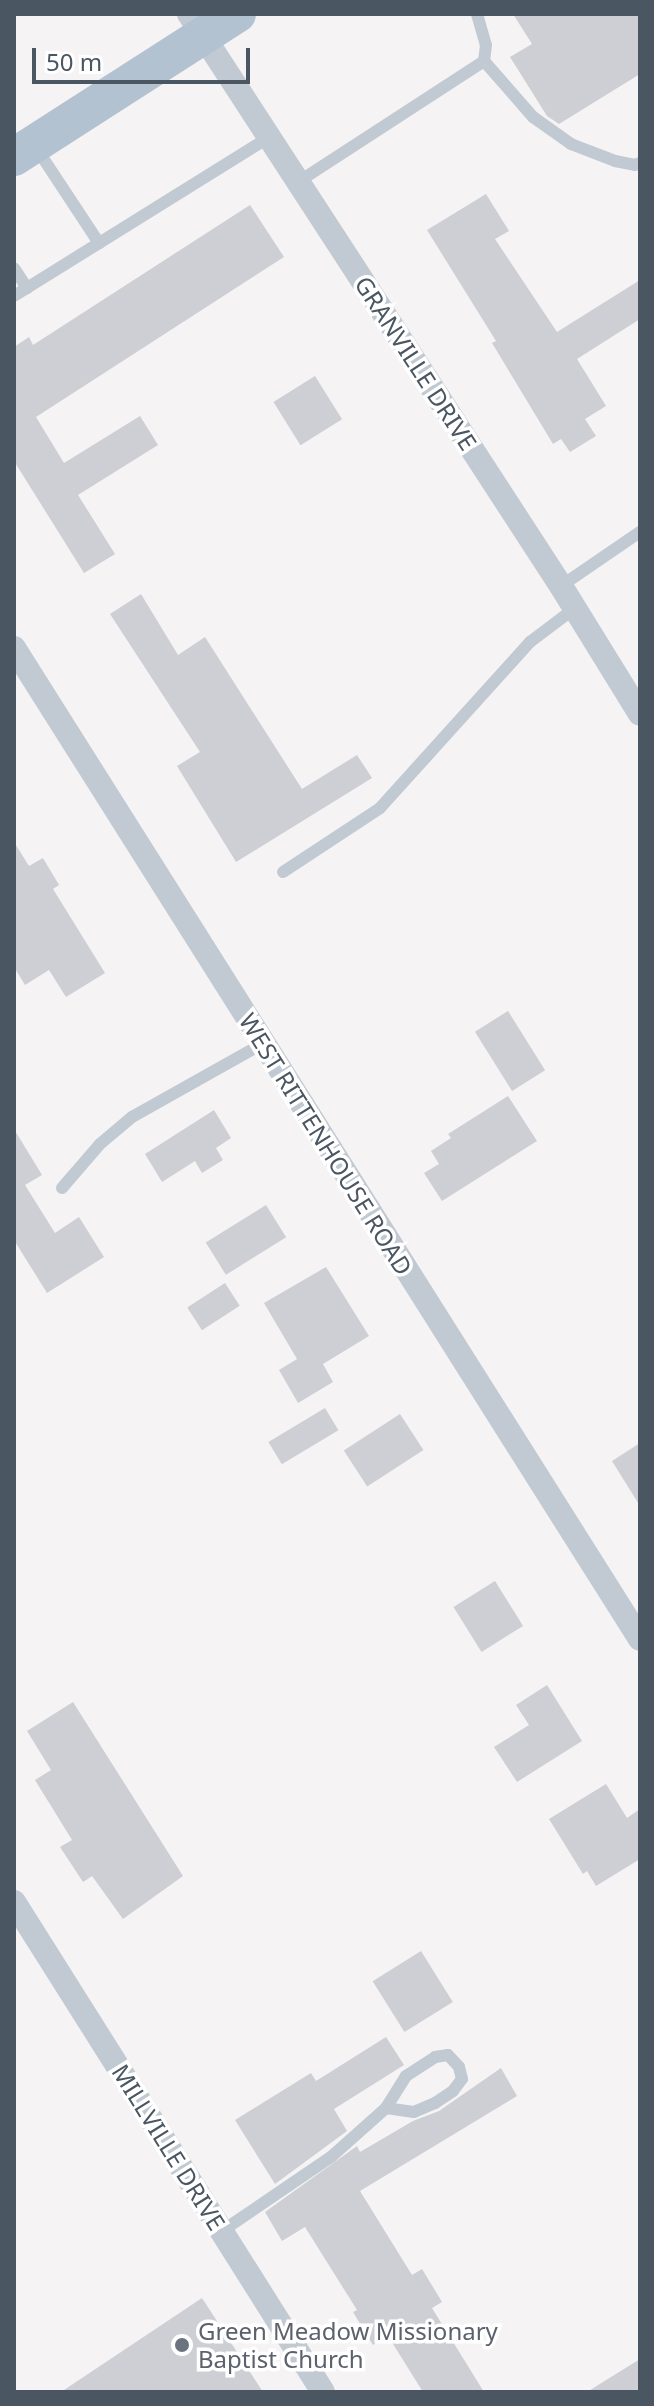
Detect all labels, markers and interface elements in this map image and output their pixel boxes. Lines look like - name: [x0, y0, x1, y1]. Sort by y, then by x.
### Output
- scale bar: [36, 32, 254, 82]
- text: 50 m: [46, 45, 102, 78]
- street label: GRANVILLE DRIVE: [349, 271, 483, 455]
- street label: WEST RITTENHOUSE ROAD: [233, 1008, 419, 1280]
- street label: MILLVILLE DRIVE: [106, 2059, 232, 2235]
- place label: Green Meadow Missionary Baptist Church: [198, 2317, 498, 2373]
- marker: Green Meadow Missionary Baptist Church: [173, 2336, 191, 2354]

